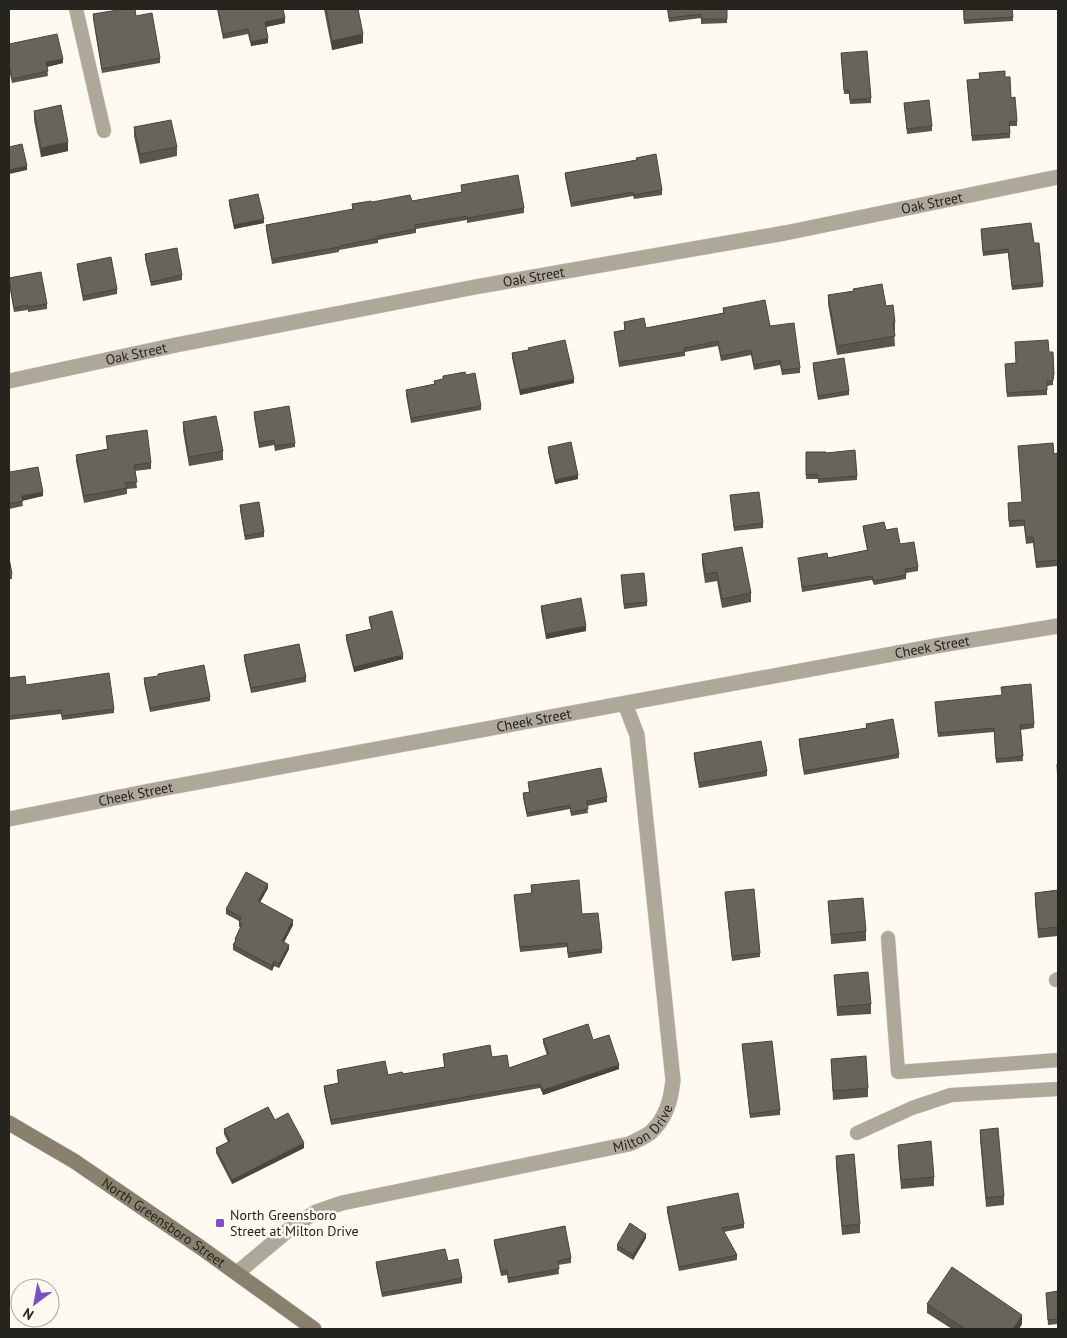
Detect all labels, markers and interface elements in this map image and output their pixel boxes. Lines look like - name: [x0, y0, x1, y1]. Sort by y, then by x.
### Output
- street label: Oak Street: [900, 188, 964, 218]
- street label: Oak Street: [501, 263, 566, 291]
- street label: Oak Street: [104, 338, 169, 369]
- street label: Cheek Street: [893, 631, 971, 662]
- street label: Cheek Street: [495, 704, 573, 736]
- street label: Cheek Street: [97, 778, 175, 810]
- street label: Milton Drive: [611, 1102, 677, 1156]
- street label: North Greensboro Street: [98, 1174, 229, 1272]
- place label: North Greensboro Street at Milton Drive: [230, 1206, 359, 1240]
- marker: North Greensboro Street at Milton Drive: [214, 1217, 226, 1229]
- north arrow: [10, 1278, 60, 1328]
- text: N: [19, 1304, 37, 1324]

